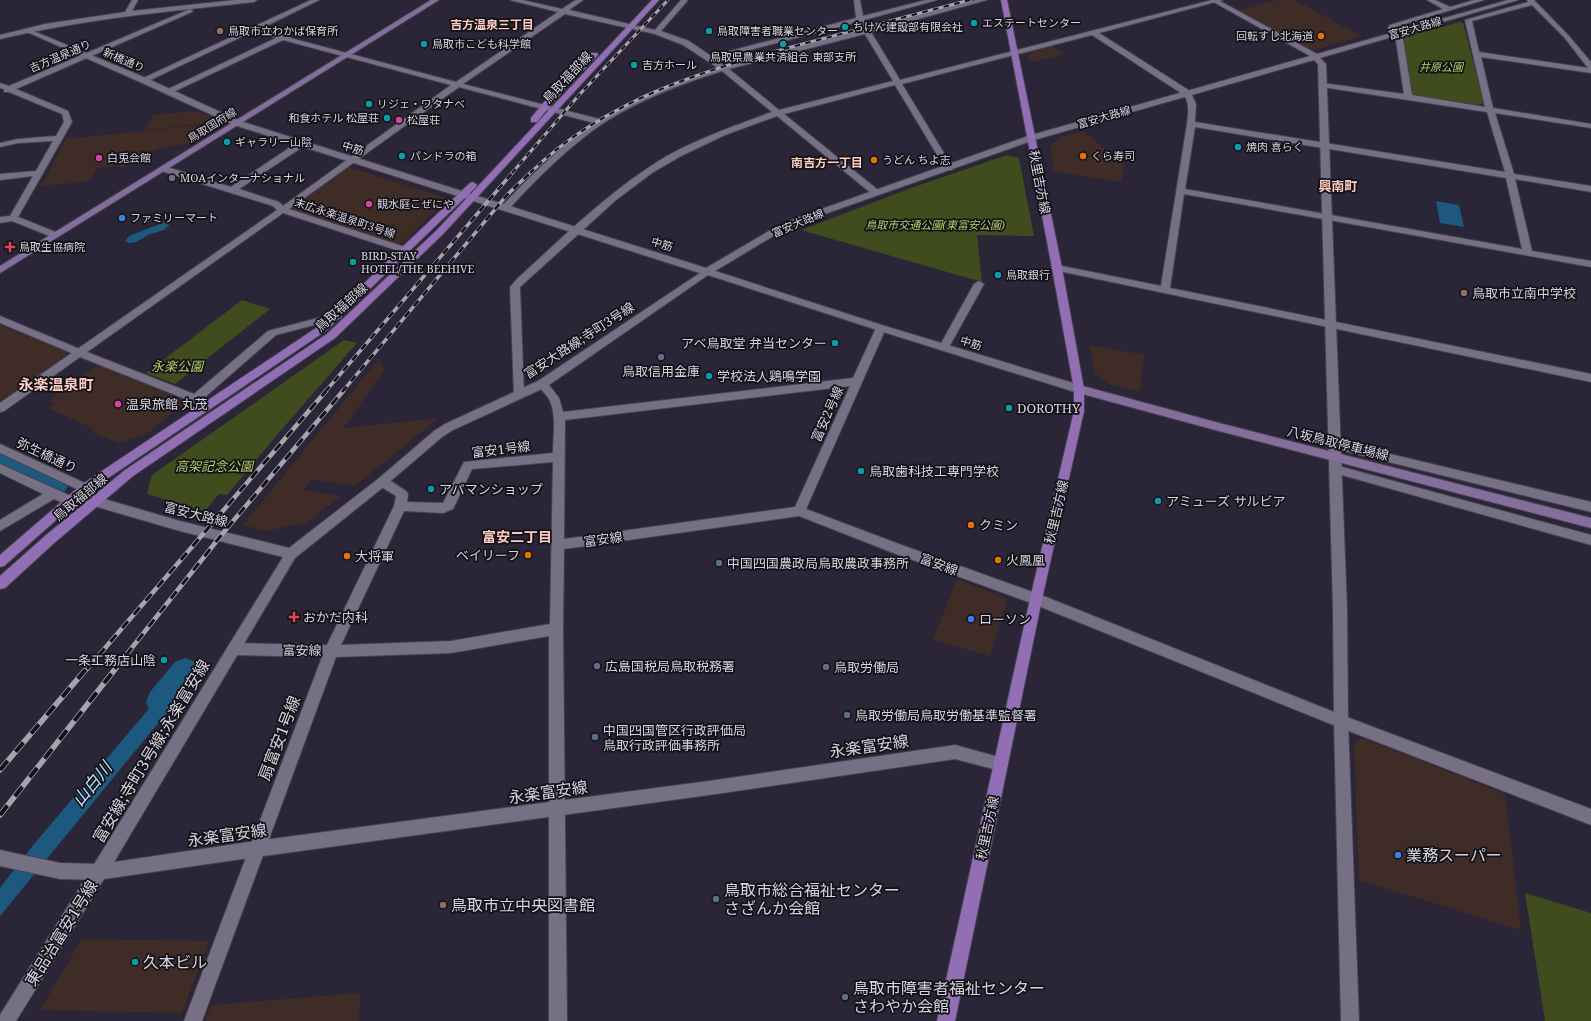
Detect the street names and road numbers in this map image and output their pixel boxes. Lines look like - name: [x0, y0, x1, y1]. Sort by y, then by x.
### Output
- street label: 富安大路線: [1386, 13, 1443, 42]
- street label: 吉方温泉通り: [26, 36, 93, 75]
- street label: 新橋通り: [101, 44, 147, 75]
- street label: 鳥取福部線: [538, 47, 596, 107]
- street label: 富安大路線: [1075, 102, 1132, 131]
- street label: 鳥取国府線: [184, 104, 239, 146]
- street label: 中筋: [340, 137, 366, 158]
- street label: 秋里吉方線: [1025, 148, 1055, 216]
- street label: 末広永楽温泉町3号線: [293, 194, 397, 241]
- street label: 富安大路線: [770, 205, 826, 240]
- street label: 中筋: [649, 233, 675, 254]
- street label: 鳥取福部線: [311, 279, 371, 335]
- street label: 富安大路線;寺町3号線: [520, 298, 638, 382]
- street label: 中筋: [958, 332, 984, 353]
- street label: 富安2号線: [807, 383, 847, 445]
- street label: 八坂鳥取停車場線: [1285, 422, 1391, 464]
- street label: 弥生橋通り: [14, 433, 80, 477]
- street label: 富安1号線: [470, 436, 532, 462]
- street label: 鳥取福部線: [49, 469, 111, 525]
- street label: 秋里吉方線: [1040, 478, 1072, 546]
- street label: 富安大路線: [162, 497, 230, 531]
- street label: 富安線: [582, 527, 624, 551]
- street label: 富安線: [918, 549, 960, 579]
- street label: 富安線: [282, 641, 322, 659]
- street label: 富安線;寺町3号線;永楽富安線: [87, 655, 215, 847]
- street label: 扇富安1号線: [253, 693, 305, 783]
- street label: 永楽富安線: [828, 730, 910, 762]
- street label: 永楽富安線: [507, 776, 589, 808]
- street label: 秋里吉方線: [971, 794, 1003, 862]
- street label: 永楽富安線: [186, 819, 268, 851]
- street label: 東品治富安1号線: [20, 876, 102, 990]

